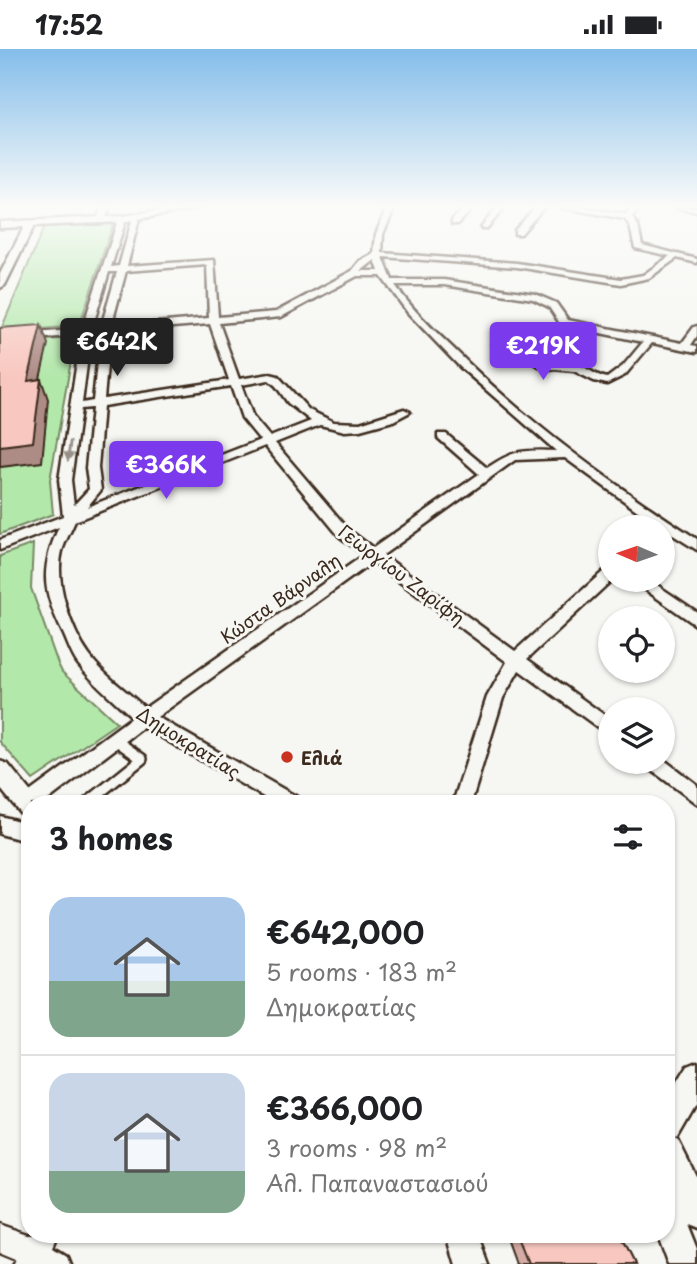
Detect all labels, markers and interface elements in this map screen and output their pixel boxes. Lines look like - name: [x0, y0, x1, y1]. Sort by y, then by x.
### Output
- text: 17:52: [35, 5, 103, 44]
- pin: €642K: [68, 319, 166, 378]
- text: €642K: [76, 323, 158, 358]
- pin: €219K: [494, 323, 592, 382]
- text: €219K: [506, 327, 580, 362]
- one-way arrow: [63, 441, 74, 463]
- pin: €366K: [117, 441, 215, 501]
- text: €366K: [125, 446, 207, 481]
- north arrow: [598, 515, 676, 591]
- map controls: [598, 515, 675, 774]
- street label: Γεωργίου Ζαρίφη: [333, 517, 471, 631]
- street label: Κώστα Βάρναλη: [214, 546, 346, 650]
- button: locate: [598, 606, 675, 683]
- button: layers: [598, 697, 675, 774]
- street label: Δημοκρατίας: [132, 699, 246, 785]
- place label: Ελιά: [301, 744, 343, 771]
- marker: Ελιά: [279, 749, 295, 765]
- text: 3 homes: [49, 815, 173, 860]
- icon: filters: [609, 818, 647, 856]
- text: €642,000: [266, 909, 424, 954]
- icon: home: [105, 925, 189, 1009]
- text: 5 rooms · 183 m²: [266, 954, 457, 989]
- text: Δημοκρατίας: [266, 989, 417, 1024]
- text: €366,000: [266, 1085, 423, 1130]
- icon: home: [105, 1101, 189, 1185]
- text: 3 rooms · 98 m²: [266, 1130, 447, 1165]
- text: Αλ. Παπαναστασιού: [266, 1165, 489, 1200]

